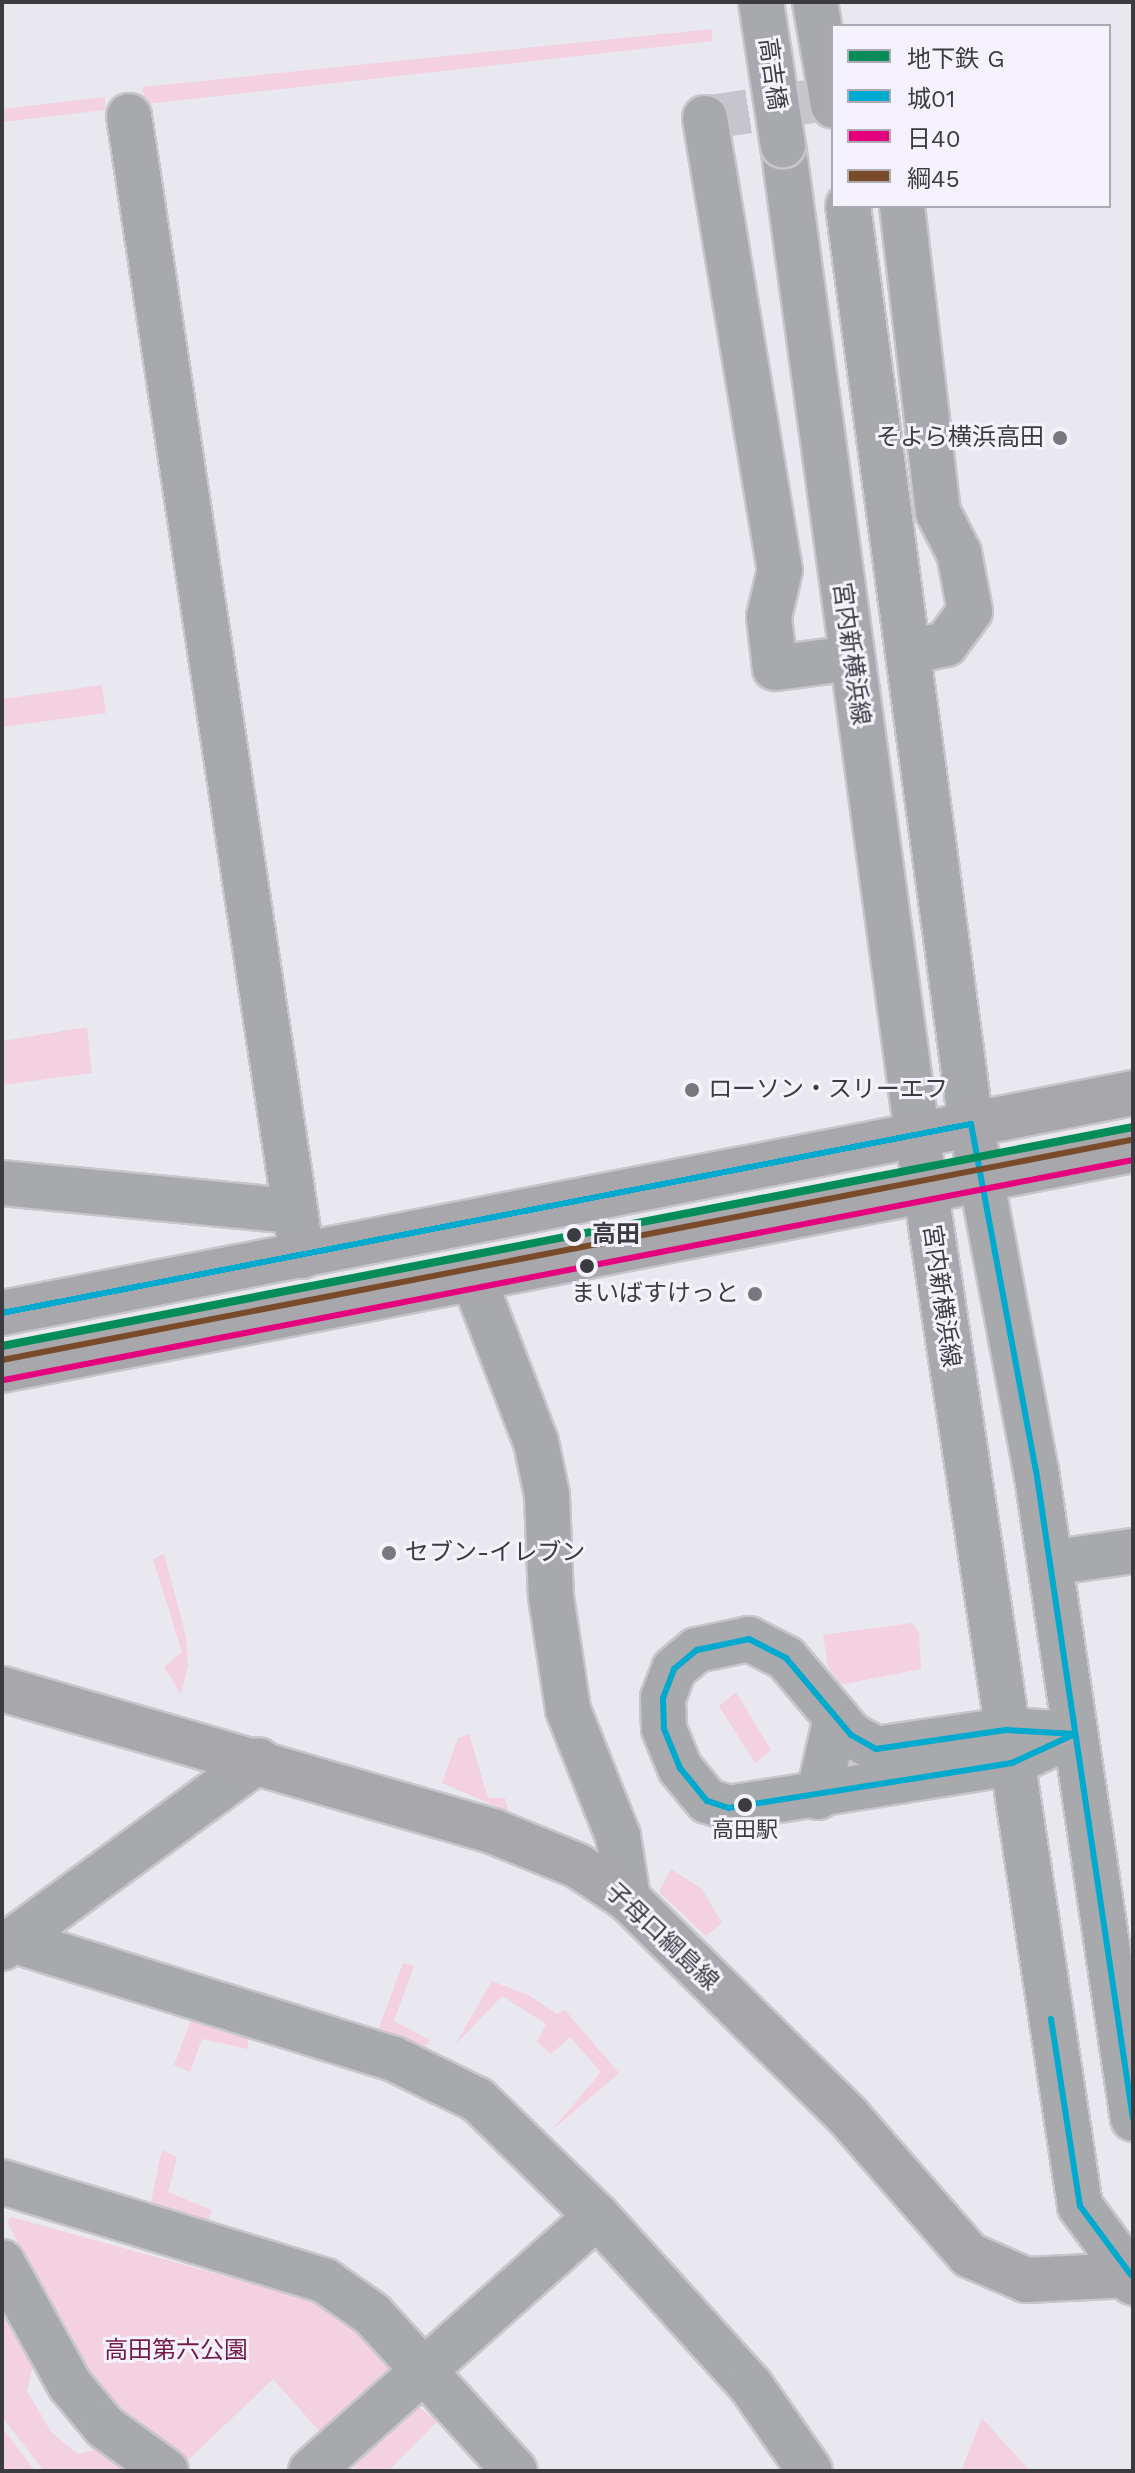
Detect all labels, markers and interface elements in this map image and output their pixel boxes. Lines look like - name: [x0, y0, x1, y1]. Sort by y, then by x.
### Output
- legend: [831, 24, 1111, 208]
- street label: 高吉橋: [753, 36, 791, 112]
- text: 地下鉄 G: [907, 45, 1005, 73]
- text: 城01: [907, 85, 955, 113]
- text: 日40: [907, 125, 961, 153]
- text: 綱45: [907, 165, 960, 193]
- place label: そよら横浜高田: [876, 424, 1044, 452]
- marker: そよら横浜高田: [1051, 429, 1069, 447]
- street label: 宮内新横浜線: [827, 581, 875, 727]
- place label: ローソン・スリーエフ: [708, 1076, 948, 1104]
- marker: ローソン・スリーエフ: [683, 1081, 701, 1099]
- place label: 高田: [592, 1221, 640, 1249]
- street label: 宮内新横浜線: [917, 1223, 965, 1369]
- marker: 高田: [563, 1224, 585, 1246]
- unlabelled marker: [579, 1258, 595, 1274]
- place label: まいばすけっと: [571, 1280, 739, 1308]
- marker: まいばすけっと: [746, 1285, 764, 1303]
- place label: セブン-イレブン: [405, 1539, 585, 1567]
- marker: セブン-イレブン: [380, 1544, 398, 1562]
- marker: 高田駅: [737, 1797, 753, 1813]
- place label: 高田駅: [712, 1817, 778, 1843]
- street label: 子母口綱島線: [600, 1877, 724, 1997]
- park label: 高田第六公園: [104, 2337, 248, 2365]

